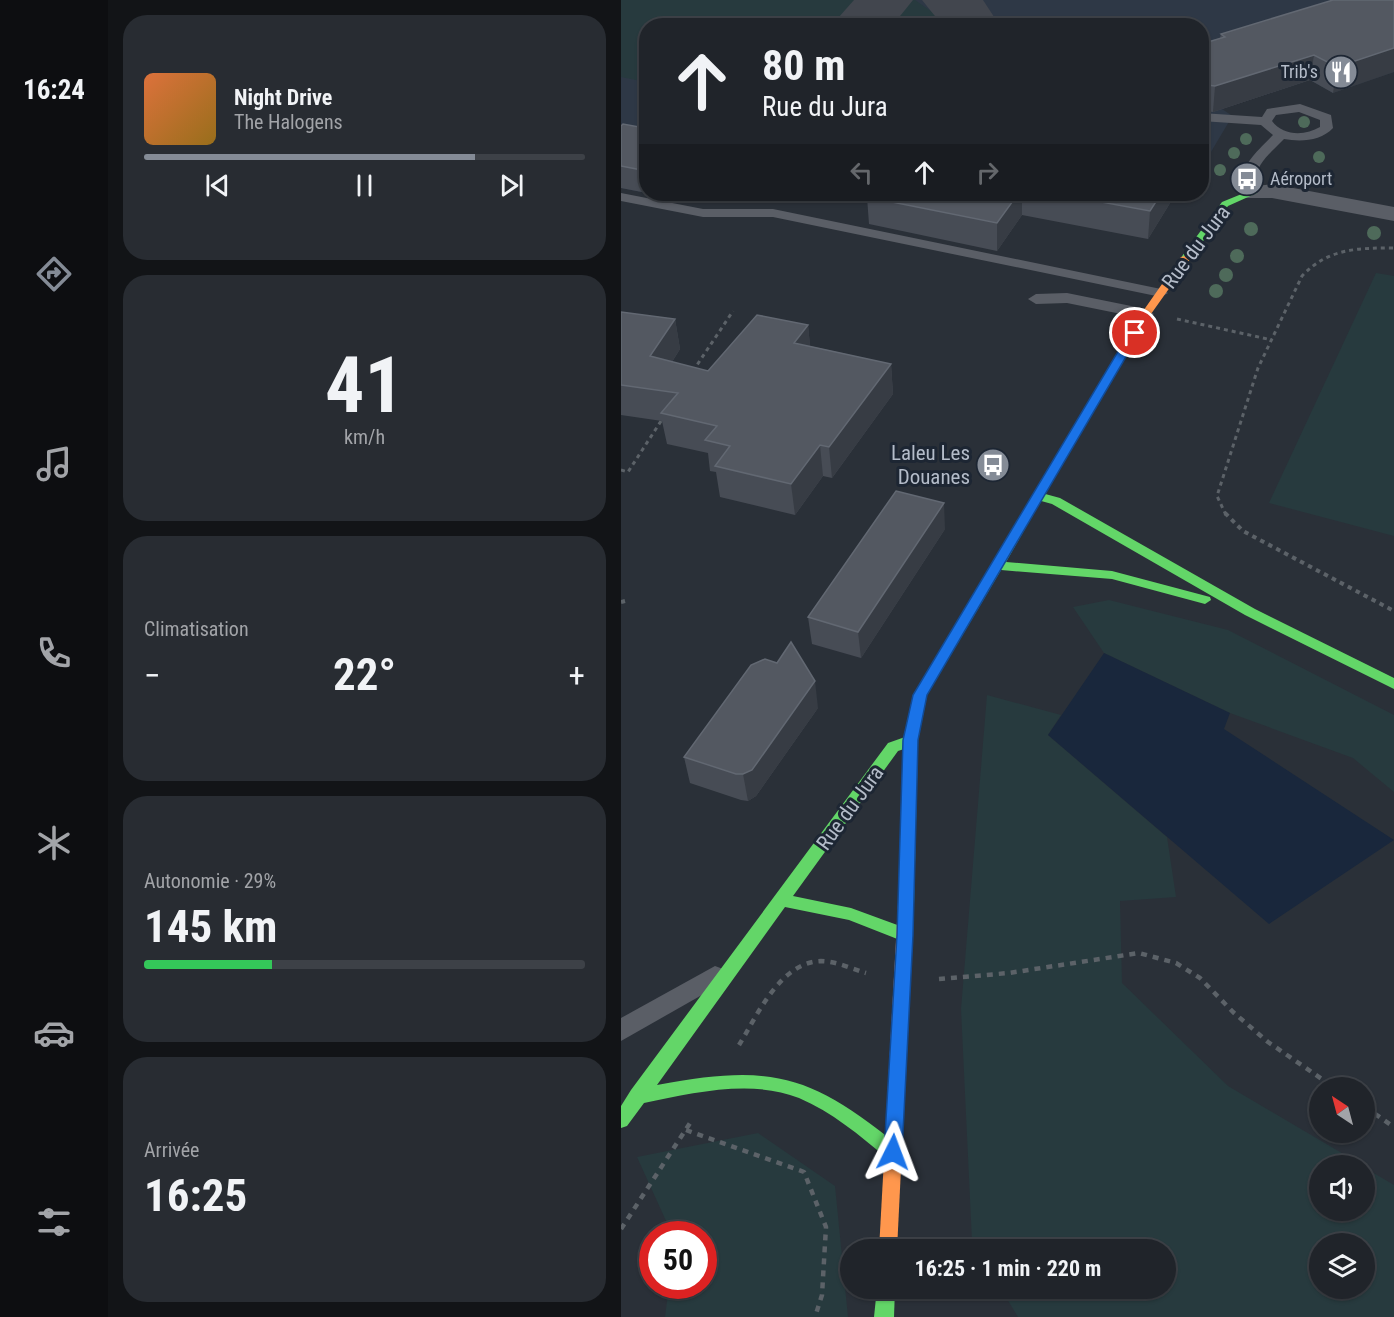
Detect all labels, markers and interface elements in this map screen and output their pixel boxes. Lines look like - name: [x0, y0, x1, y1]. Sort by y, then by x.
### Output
- text: 80 m: [762, 41, 845, 90]
- icon: ahead: [663, 42, 741, 120]
- restaurant icon: Trib's: [1323, 54, 1359, 90]
- place label: Trib's: [1280, 61, 1318, 82]
- text: 16:24: [23, 74, 85, 106]
- text: Night Drive: [234, 85, 332, 110]
- text: Rue du Jura: [762, 91, 888, 123]
- text: The Halogens: [234, 110, 343, 134]
- icon: left: [845, 156, 878, 189]
- icon: ahead: [908, 156, 941, 189]
- icon: right: [971, 156, 1004, 189]
- bus stop icon: Aéroport: [1229, 161, 1265, 197]
- place label: Aéroport: [1270, 168, 1332, 189]
- icon: previous: [201, 169, 234, 202]
- icon: pause: [348, 169, 381, 202]
- icon: next: [495, 169, 528, 202]
- street label: Rue du Jura: [1157, 201, 1235, 293]
- icon: directions: [33, 253, 75, 295]
- pin: [1109, 307, 1160, 358]
- icon: arrive: [1118, 316, 1151, 349]
- text: 41: [325, 340, 404, 431]
- text: km/h: [344, 425, 385, 449]
- place label: Laleu Les Douanes: [891, 441, 970, 489]
- icon: music: [33, 443, 75, 485]
- bus stop icon: Laleu Les Douanes: [975, 447, 1011, 483]
- text: Climatisation: [144, 617, 249, 641]
- icon: phone: [33, 632, 75, 674]
- text: 22°: [333, 648, 396, 701]
- text: −: [144, 656, 161, 695]
- text: +: [569, 656, 585, 695]
- street label: Rue du Jura: [812, 761, 888, 855]
- icon: climate: [33, 822, 75, 864]
- text: Autonomie · 29%: [144, 869, 276, 893]
- text: 145 km: [144, 900, 277, 953]
- icon: car: [33, 1012, 75, 1054]
- north arrow: [1309, 1077, 1375, 1143]
- map controls: [1309, 1077, 1375, 1299]
- position arrow: [861, 1120, 925, 1184]
- text: Arrivée: [144, 1138, 200, 1162]
- button: sound: [1309, 1155, 1375, 1221]
- text: 16:25: [144, 1169, 247, 1222]
- icon: filters: [33, 1201, 75, 1243]
- speed limit sign: 50: [639, 1221, 717, 1299]
- button: layers: [1309, 1233, 1375, 1299]
- text: 16:25 · 1 min · 220 m: [915, 1256, 1101, 1281]

